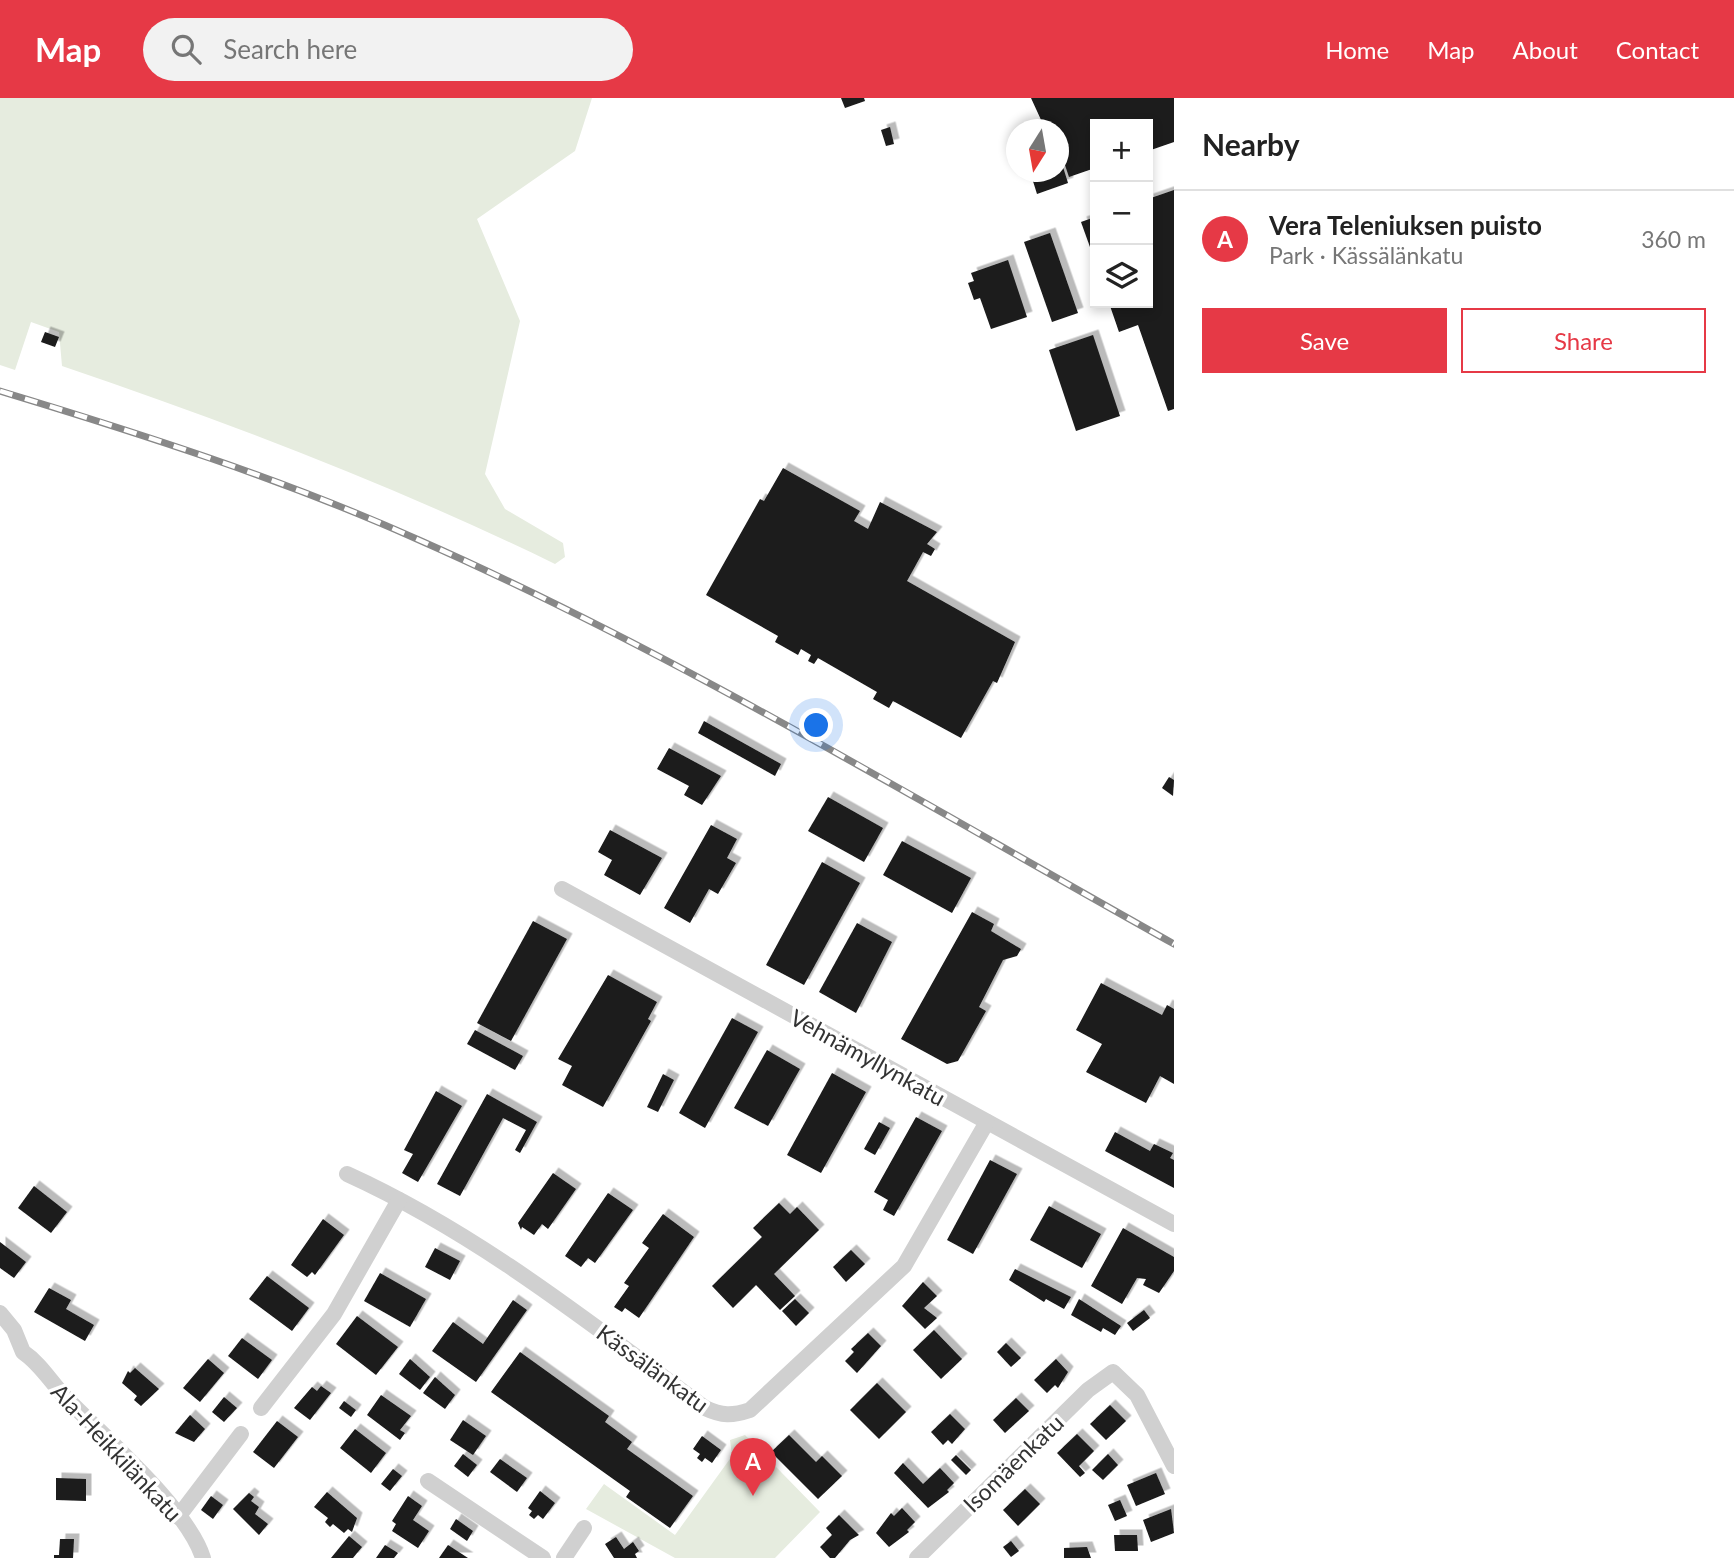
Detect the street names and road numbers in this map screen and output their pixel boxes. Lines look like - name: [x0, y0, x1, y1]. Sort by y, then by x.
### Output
- street label: Vehnämyllynkatu: [785, 1003, 951, 1111]
- street label: Kässälänkatu: [592, 1318, 714, 1418]
- street label: Ala-Heikkilänkatu: [46, 1377, 188, 1527]
- street label: Isomäenkatu: [957, 1408, 1069, 1518]

